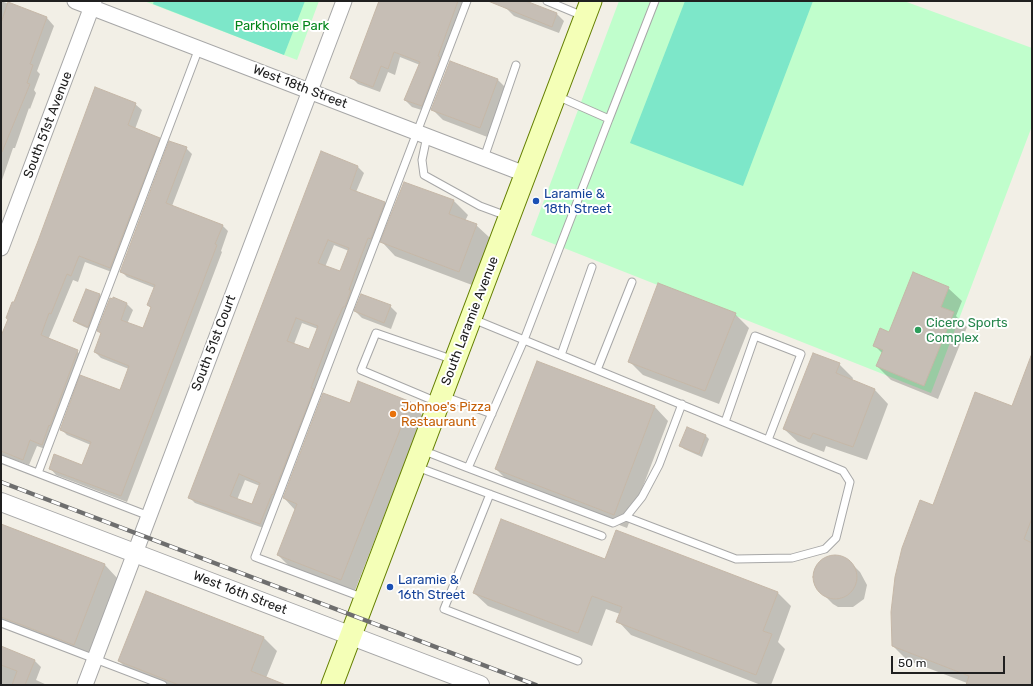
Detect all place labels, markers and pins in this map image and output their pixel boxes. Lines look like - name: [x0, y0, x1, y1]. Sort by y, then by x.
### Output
- place label: Laramie & 18th Street: [544, 186, 612, 217]
- marker: Laramie & 18th Street: [531, 196, 541, 206]
- place label: Cicero Sports Complex: [926, 315, 1008, 346]
- marker: Cicero Sports Complex: [913, 325, 923, 335]
- place label: Johnoe's Pizza Restauraunt: [401, 399, 491, 430]
- marker: Johnoe's Pizza Restauraunt: [388, 409, 398, 419]
- place label: Laramie & 16th Street: [398, 572, 465, 603]
- marker: Laramie & 16th Street: [385, 582, 395, 592]

